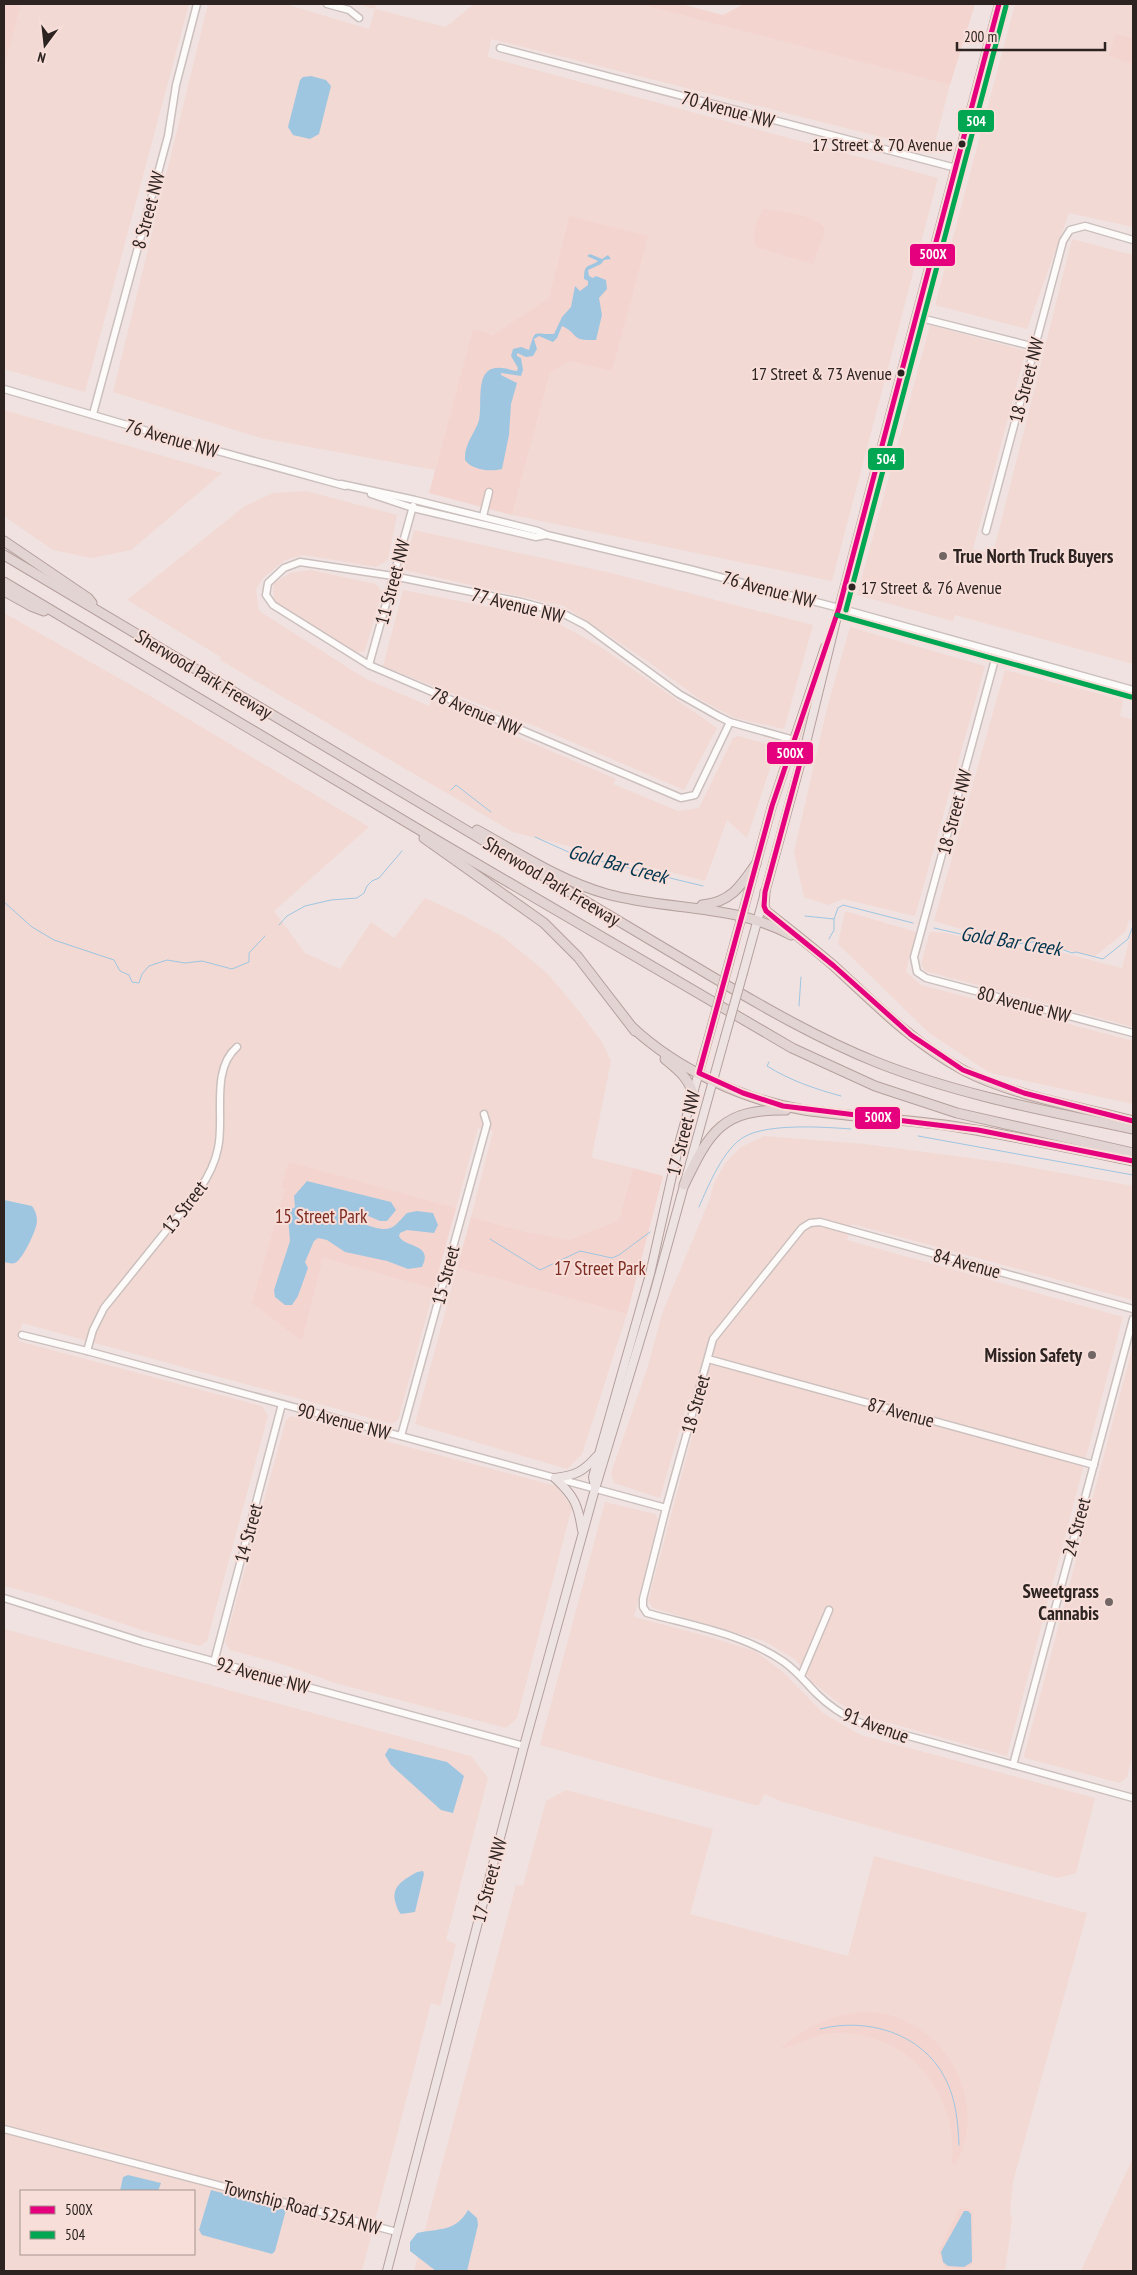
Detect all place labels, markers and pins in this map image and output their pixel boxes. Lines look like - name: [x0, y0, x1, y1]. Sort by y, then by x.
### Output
- place label: 17 Street & 70 Avenue: [812, 133, 953, 156]
- marker: 17 Street & 70 Avenue: [957, 139, 967, 149]
- place label: 17 Street & 73 Avenue: [751, 362, 892, 385]
- marker: 17 Street & 73 Avenue: [896, 368, 906, 378]
- place label: True North Truck Buyers: [953, 544, 1114, 568]
- marker: True North Truck Buyers: [937, 550, 949, 562]
- place label: 17 Street & 76 Avenue: [861, 576, 1002, 599]
- marker: 17 Street & 76 Avenue: [847, 582, 857, 592]
- place label: Mission Safety: [985, 1343, 1082, 1367]
- marker: Mission Safety: [1086, 1349, 1098, 1361]
- place label: Sweetgrass Cannabis: [1023, 1579, 1099, 1625]
- marker: Sweetgrass Cannabis: [1103, 1596, 1115, 1608]

